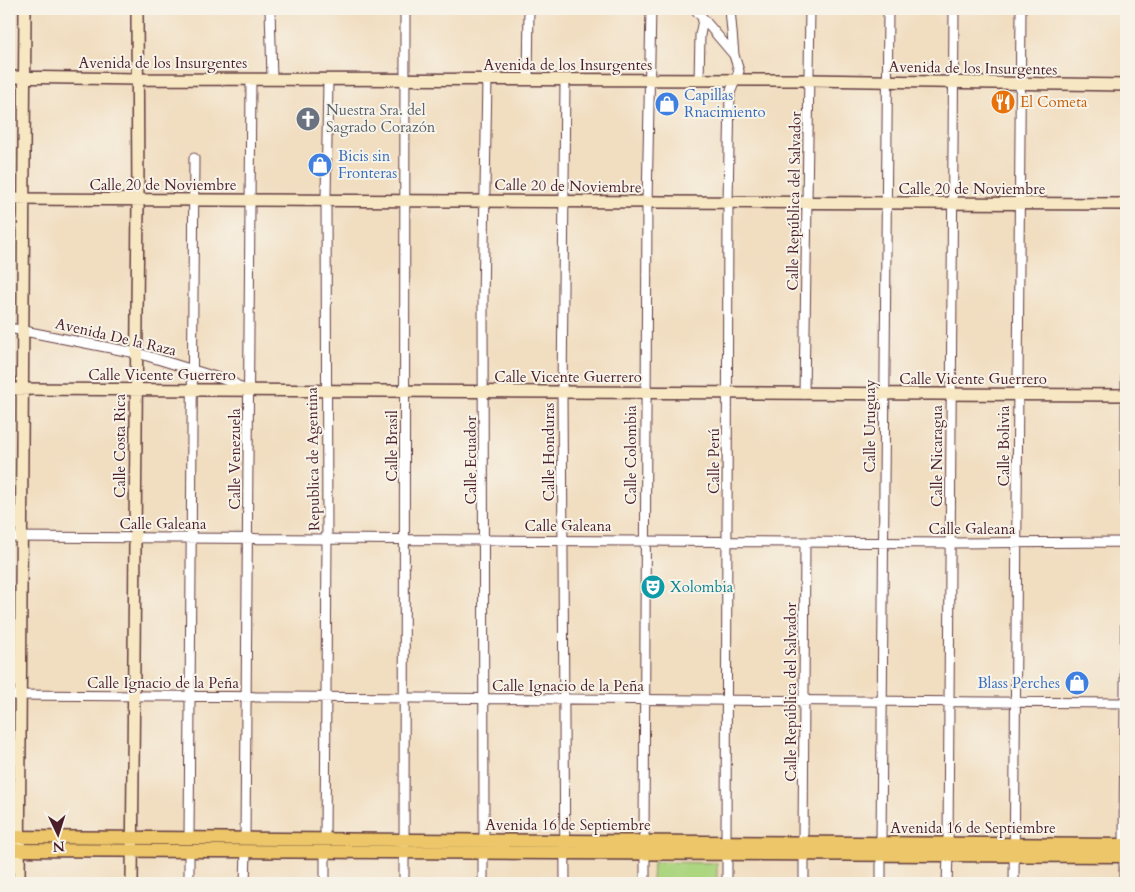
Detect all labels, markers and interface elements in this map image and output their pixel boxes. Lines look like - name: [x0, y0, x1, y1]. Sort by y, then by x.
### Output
- street label: Avenida de los Insurgentes: [79, 53, 247, 73]
- street label: Avenida de los Insurgentes: [484, 55, 652, 75]
- street label: Avenida de los Insurgentes: [888, 57, 1058, 79]
- place label: Capillas Rnacimiento: [684, 85, 766, 122]
- restaurant icon: El Cometa: [990, 89, 1016, 115]
- shop icon: Capillas Rnacimiento: [654, 91, 680, 117]
- place label: El Cometa: [1020, 92, 1088, 112]
- place label: Nuestra Sra. del Sagrado Corazón: [326, 100, 436, 137]
- church icon: Nuestra Sra. del Sagrado Corazón: [295, 106, 321, 132]
- street label: Calle República del Salvador: [782, 111, 806, 291]
- place label: Bicis sin Fronteras: [338, 146, 397, 183]
- shop icon: Bicis sin Fronteras: [307, 152, 333, 178]
- street label: Calle 20 de Noviembre: [89, 175, 237, 195]
- street label: Calle 20 de Noviembre: [494, 175, 642, 197]
- street label: Calle 20 de Noviembre: [898, 179, 1046, 199]
- street label: Avenida De la Raza: [53, 313, 179, 361]
- street label: Calle Vicente Guerrero: [88, 365, 236, 385]
- street label: Calle Vicente Guerrero: [494, 367, 642, 387]
- street label: Calle Vicente Guerrero: [899, 369, 1047, 389]
- street label: Calle Uruguay: [860, 379, 880, 473]
- street label: Republica de Agentina: [302, 386, 324, 531]
- street label: Calle Costa Rica: [110, 393, 130, 498]
- street label: Calle Honduras: [539, 403, 559, 501]
- street label: Calle Colombia: [621, 405, 641, 505]
- street label: Calle Nicaragua: [927, 405, 947, 507]
- street label: Calle Bolivia: [994, 405, 1014, 487]
- street label: Calle Venezuela: [225, 408, 245, 510]
- street label: Calle Brasil: [382, 410, 402, 482]
- street label: Calle Ecuador: [461, 415, 481, 504]
- street label: Calle Perú: [704, 428, 724, 494]
- street label: Calle Galeana: [120, 514, 207, 534]
- street label: Calle Galeana: [525, 516, 612, 536]
- street label: Calle Galeana: [929, 519, 1016, 539]
- theatre icon: Xolombia: [640, 574, 666, 600]
- place label: Xolombia: [670, 577, 734, 597]
- street label: Calle República del Salvador: [781, 602, 801, 782]
- shop icon: Blass Perches: [1064, 670, 1090, 696]
- street label: Calle Ignacio de la Peña: [87, 673, 240, 693]
- place label: Blass Perches: [977, 673, 1060, 693]
- street label: Calle Ignacio de la Peña: [492, 676, 645, 696]
- north arrow: [32, 810, 82, 860]
- street label: Avenida 16 de Septiembre: [485, 815, 651, 835]
- street label: Avenida 16 de Septiembre: [890, 818, 1056, 838]
- text: N: [52, 837, 66, 856]

